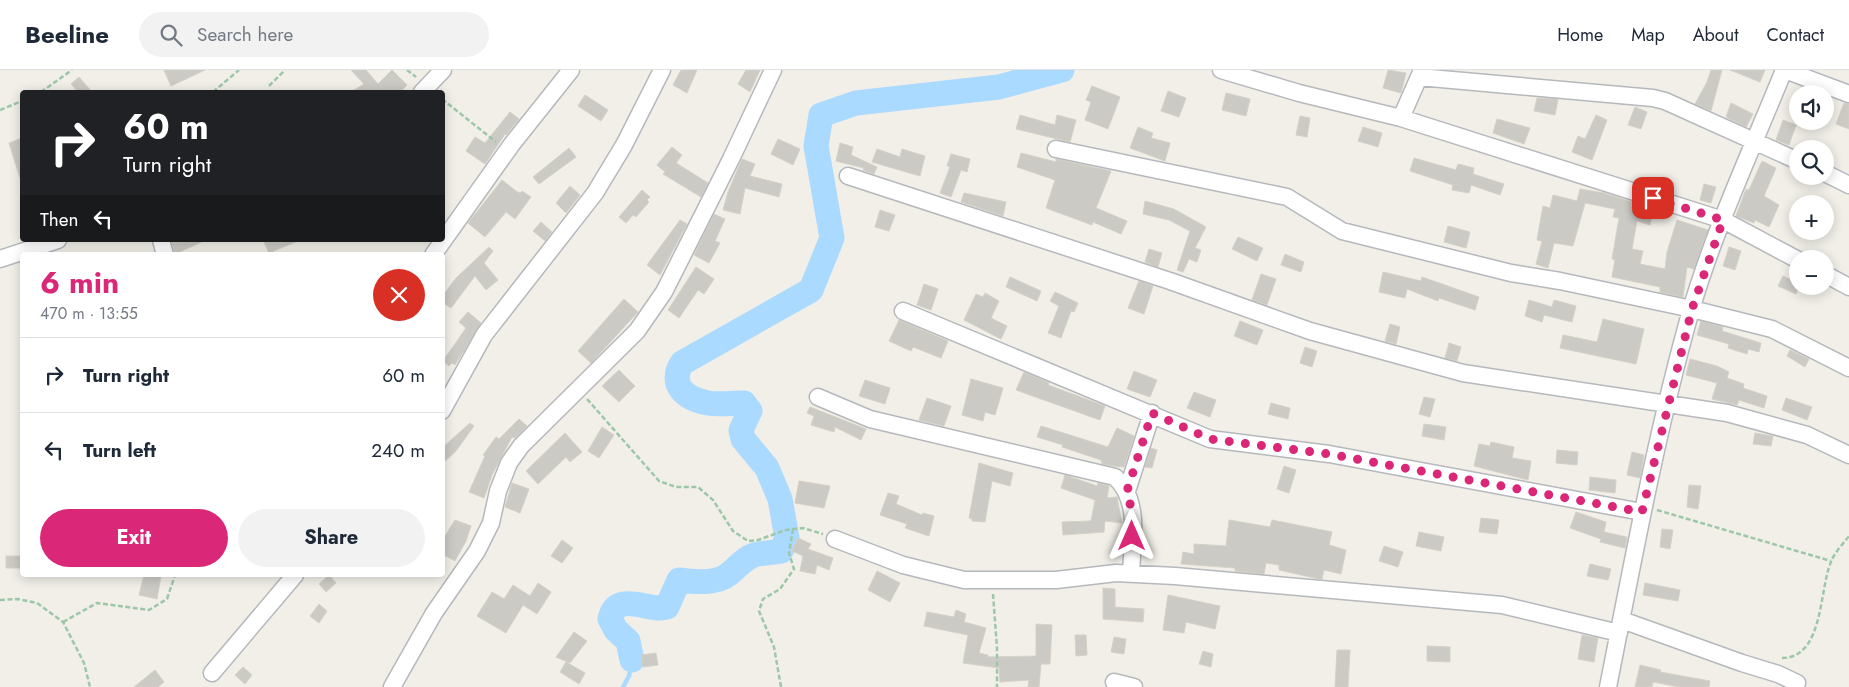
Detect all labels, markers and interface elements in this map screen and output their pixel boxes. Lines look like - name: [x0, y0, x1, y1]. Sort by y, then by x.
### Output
- search box: [139, 12, 489, 57]
- text: Beeline: [25, 17, 109, 52]
- icon: search: [157, 21, 185, 49]
- text: Search here: [197, 21, 293, 48]
- text: Home: [1557, 22, 1603, 48]
- text: Map: [1631, 22, 1665, 48]
- text: About: [1693, 22, 1738, 48]
- text: Contact: [1766, 22, 1824, 48]
- map controls: [1789, 85, 1834, 295]
- button: sound: [1789, 85, 1834, 130]
- text: 60 m: [123, 102, 209, 152]
- icon: right: [40, 110, 105, 175]
- button: search: [1789, 140, 1834, 185]
- text: Turn right: [123, 148, 211, 180]
- pin: [1632, 177, 1674, 219]
- icon: arrive: [1639, 184, 1667, 212]
- button: +: [1789, 195, 1834, 240]
- icon: left: [89, 205, 117, 233]
- text: Then: [40, 206, 79, 233]
- button: −: [1789, 250, 1834, 295]
- text: 6 min: [40, 261, 119, 304]
- button: close: [373, 269, 425, 321]
- text: 470 m · 13:55: [40, 302, 138, 325]
- icon: right: [40, 361, 68, 389]
- text: Turn right: [83, 362, 169, 389]
- text: 60 m: [382, 362, 425, 389]
- icon: left: [40, 436, 68, 464]
- text: Turn left: [83, 437, 156, 464]
- text: 240 m: [371, 437, 425, 464]
- button: Exit: [40, 509, 228, 567]
- button: Share: [238, 509, 425, 567]
- position arrow: [1105, 509, 1157, 561]

